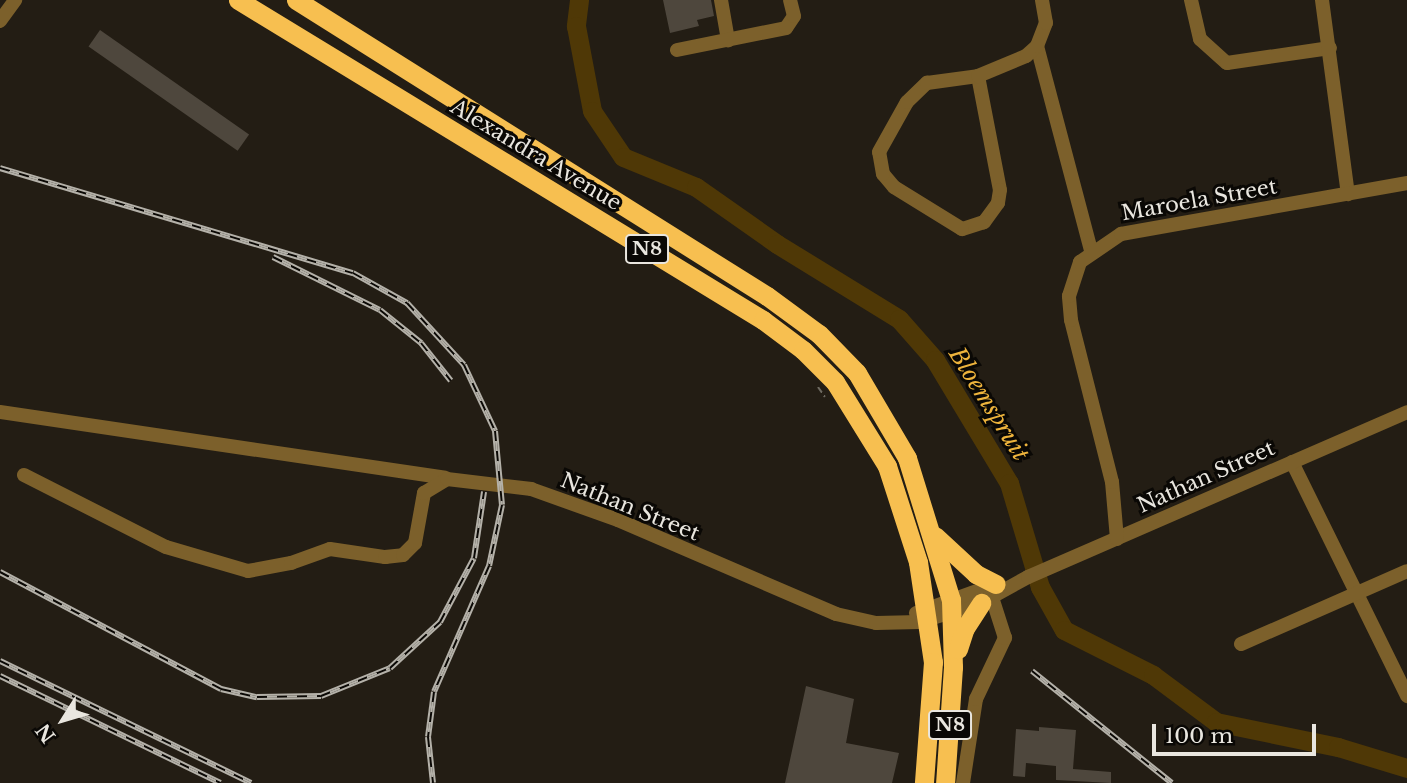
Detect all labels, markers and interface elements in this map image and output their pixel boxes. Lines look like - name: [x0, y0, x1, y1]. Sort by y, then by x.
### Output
- street label: Alexandra Avenue: [446, 94, 626, 216]
- street label: Maroela Street: [1119, 174, 1279, 226]
- road number: N8: [624, 233, 670, 264]
- water label: Bloemspruit: [943, 342, 1035, 466]
- street label: Nathan Street: [1134, 435, 1278, 519]
- street label: Nathan Street: [557, 468, 703, 546]
- north arrow: [28, 685, 98, 755]
- road number: N8: [927, 710, 973, 740]
- scale bar: [1155, 710, 1320, 754]
- text: N: [31, 719, 60, 747]
- text: 100 m: [1165, 723, 1233, 749]

